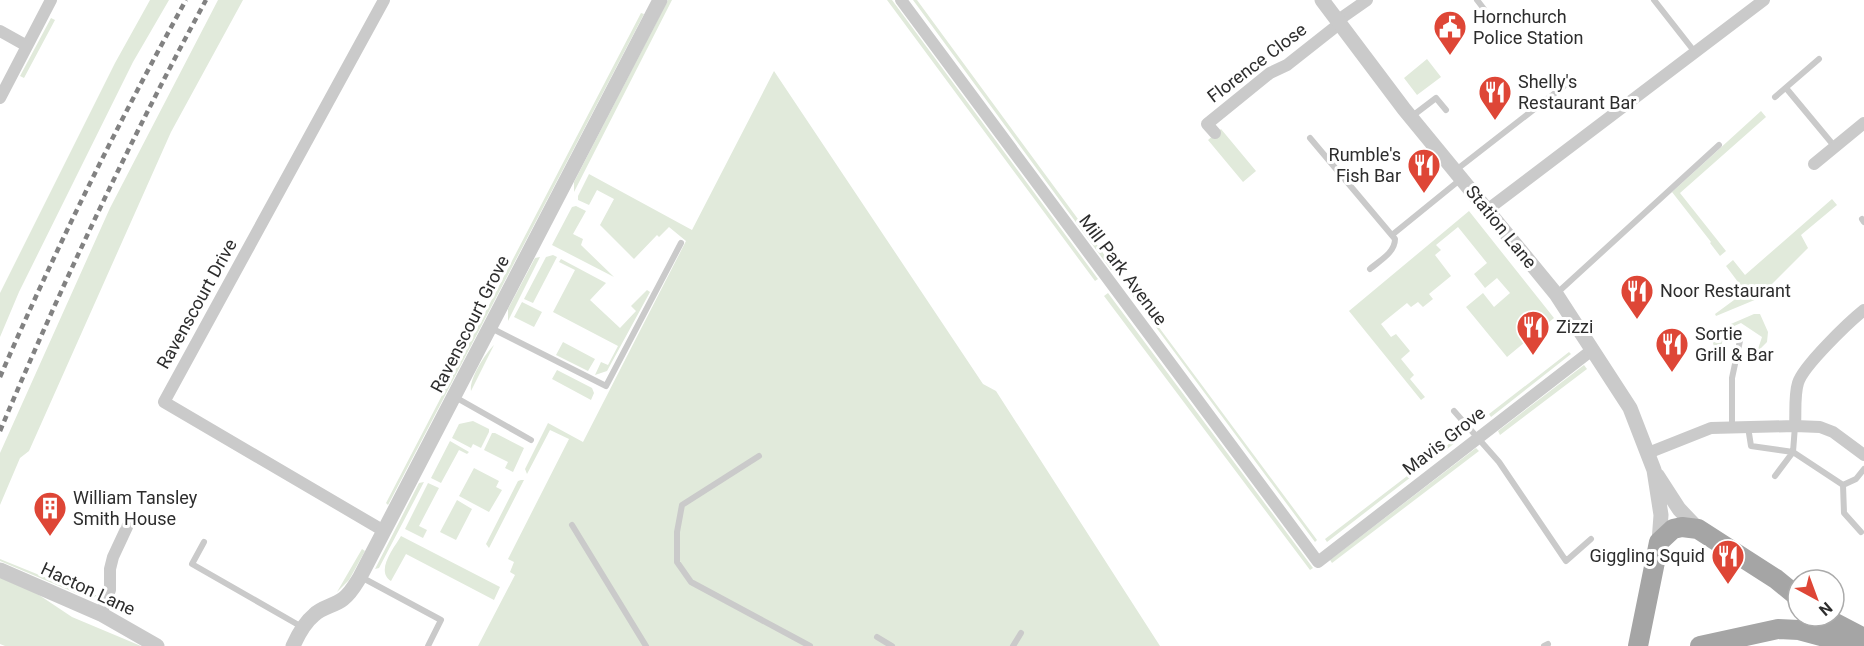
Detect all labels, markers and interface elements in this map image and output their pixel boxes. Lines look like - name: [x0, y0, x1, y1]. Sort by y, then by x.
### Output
- place label: Hornchurch Police Station: [1473, 6, 1584, 48]
- public building icon: Hornchurch Police Station: [1432, 9, 1468, 56]
- street label: Florence Close: [1203, 19, 1310, 107]
- place label: Shelly's Restaurant Bar: [1518, 71, 1636, 113]
- restaurant icon: Shelly's Restaurant Bar: [1477, 74, 1513, 121]
- place label: Rumble's Fish Bar: [1329, 144, 1401, 186]
- restaurant icon: Rumble's Fish Bar: [1406, 147, 1442, 194]
- street label: Station Lane: [1462, 181, 1541, 272]
- street label: Mill Park Avenue: [1075, 210, 1172, 329]
- street label: Ravenscourt Drive: [152, 235, 241, 372]
- street label: Ravenscourt Grove: [426, 252, 513, 396]
- restaurant icon: Noor Restaurant: [1619, 273, 1655, 320]
- place label: Noor Restaurant: [1660, 280, 1791, 301]
- restaurant icon: Zizzi: [1515, 309, 1551, 356]
- place label: Zizzi: [1556, 316, 1593, 337]
- place label: Sortie Grill & Bar: [1695, 323, 1774, 365]
- restaurant icon: Sortie Grill & Bar: [1654, 326, 1690, 373]
- street label: Mavis Grove: [1398, 402, 1489, 479]
- place label: William Tansley Smith House: [73, 487, 198, 529]
- building icon: William Tansley Smith House: [32, 490, 68, 537]
- restaurant icon: Giggling Squid: [1710, 538, 1746, 585]
- place label: Giggling Squid: [1590, 545, 1705, 566]
- street label: Hacton Lane: [38, 558, 139, 619]
- north arrow: [1786, 568, 1846, 628]
- text: N: [1815, 598, 1836, 620]

